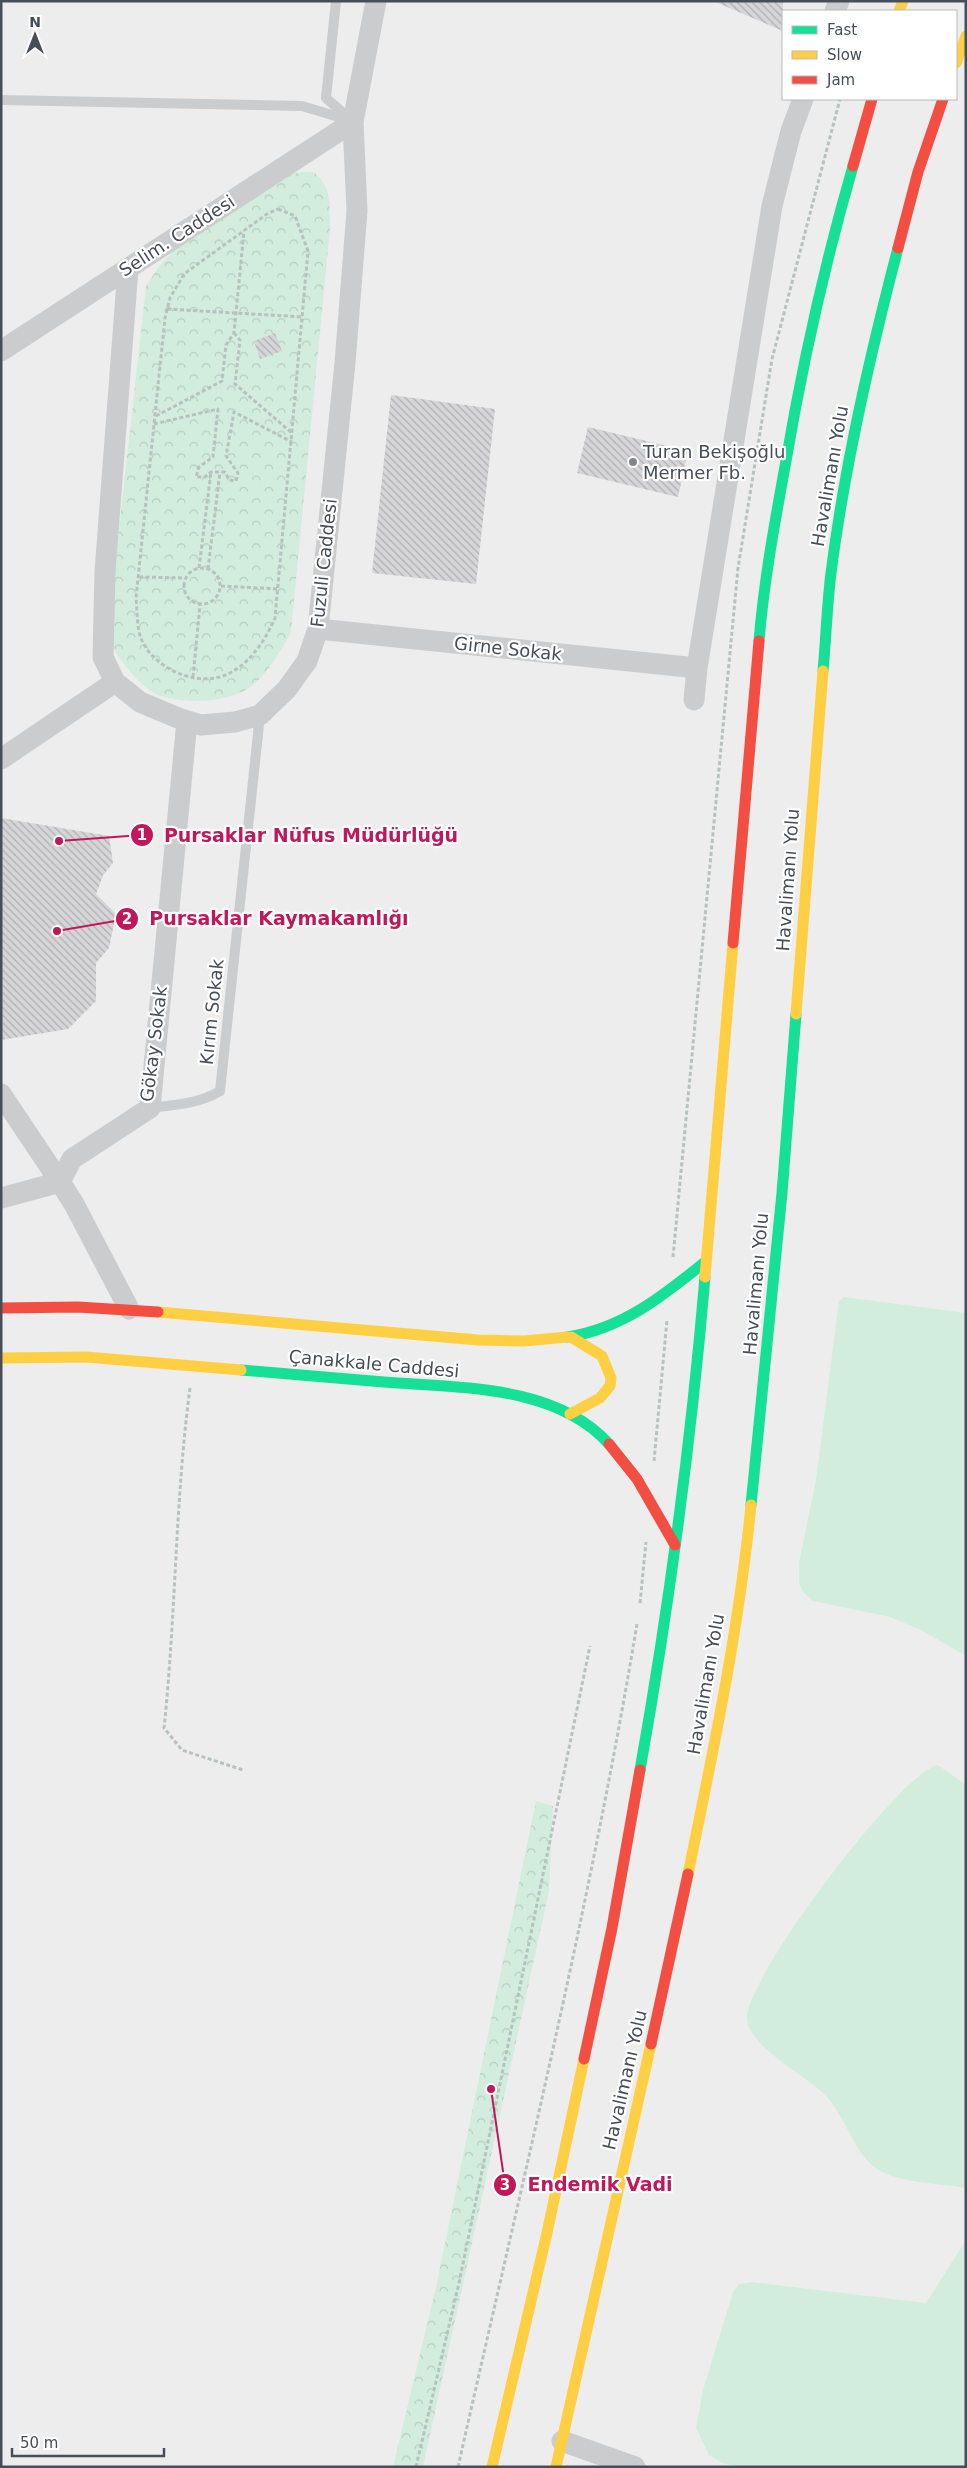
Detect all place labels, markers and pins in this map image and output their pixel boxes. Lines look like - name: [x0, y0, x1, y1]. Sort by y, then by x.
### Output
- place label: Turan Bekişoğlu Mermer Fb.: [642, 441, 785, 483]
- marker: Turan Bekişoğlu Mermer Fb.: [627, 456, 639, 468]
- callout: Pursaklar Nüfus Müdürlüğü: [129, 818, 469, 852]
- callout: Pursaklar Kaymakamlığı: [114, 902, 419, 936]
- callout: Endemik Vadi: [492, 2168, 682, 2202]

